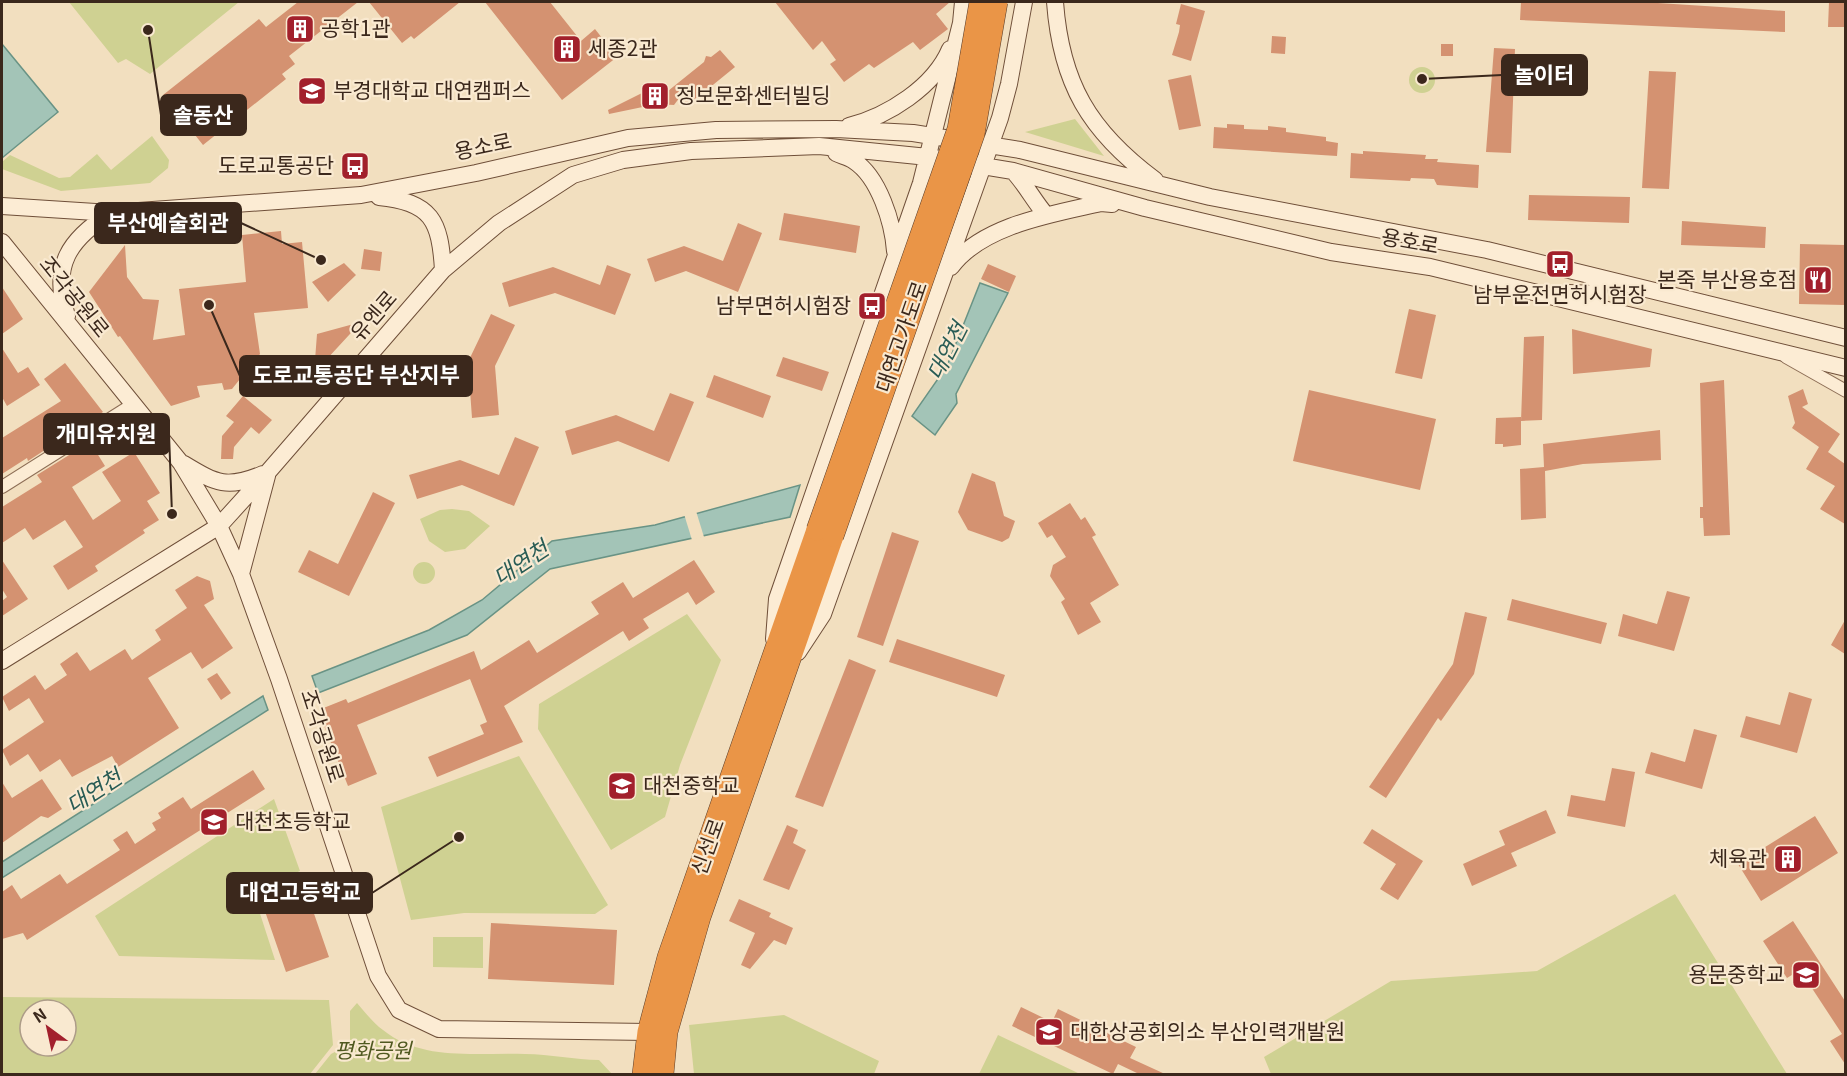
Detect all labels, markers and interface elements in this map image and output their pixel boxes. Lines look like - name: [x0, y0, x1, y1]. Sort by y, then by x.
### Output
- place label: 공학1관: [321, 12, 391, 42]
- building icon: 공학1관: [284, 13, 316, 45]
- place label: 세종2관: [588, 32, 658, 62]
- building icon: 세종2관: [551, 33, 583, 65]
- callout: 놀이터: [1502, 55, 1587, 95]
- text: 놀이터: [1514, 57, 1574, 89]
- place label: 부경대학교 대연캠퍼스: [333, 74, 531, 104]
- school or university icon: 부경대학교 대연캠퍼스: [296, 75, 328, 107]
- place label: 정보문화센터빌딩: [676, 79, 831, 109]
- building icon: 정보문화센터빌딩: [639, 80, 671, 112]
- callout: 솔동산: [161, 95, 246, 135]
- text: 솔동산: [173, 97, 233, 129]
- street label: 용소로: [451, 124, 514, 166]
- place label: 도로교통공단: [218, 149, 334, 179]
- bus stop icon: 도로교통공단: [339, 150, 371, 182]
- callout: 부산예술회관: [95, 203, 241, 243]
- text: 부산예술회관: [107, 205, 229, 237]
- street label: 용호로: [1379, 220, 1441, 260]
- bus stop icon: 남부운전면허시험장: [1544, 248, 1576, 280]
- street label: 조각공원로: [33, 249, 118, 343]
- place label: 본죽 부산용호점: [1657, 263, 1797, 293]
- restaurant icon: 본죽 부산용호점: [1802, 264, 1834, 296]
- street label: 대연고가도로: [867, 277, 933, 396]
- place label: 남부운전면허시험장: [1473, 278, 1647, 308]
- street label: 유엔로: [342, 283, 403, 346]
- place label: 남부면허시험장: [716, 289, 851, 319]
- bus stop icon: 남부면허시험장: [856, 290, 888, 322]
- water label: 대연천: [917, 313, 975, 384]
- callout: 도로교통공단 부산지부: [240, 356, 472, 396]
- text: 도로교통공단 부산지부: [252, 357, 460, 389]
- callout: 개미유치원: [44, 414, 169, 454]
- text: 개미유치원: [55, 416, 157, 448]
- water label: 대연천: [486, 530, 556, 592]
- street label: 조각공원로: [295, 685, 353, 786]
- water label: 대연천: [59, 758, 129, 819]
- place label: 대천중학교: [643, 769, 740, 799]
- school or university icon: 대천중학교: [606, 770, 638, 802]
- place label: 대천초등학교: [235, 805, 351, 835]
- school or university icon: 대천초등학교: [198, 806, 230, 838]
- street label: 신선로: [682, 814, 730, 879]
- place label: 체육관: [1709, 842, 1767, 872]
- building icon: 체육관: [1772, 843, 1804, 875]
- callout: 대연고등학교: [227, 873, 372, 913]
- text: 대연고등학교: [239, 874, 361, 906]
- place label: 용문중학교: [1688, 958, 1785, 988]
- school or university icon: 용문중학교: [1790, 959, 1822, 991]
- north arrow: [18, 998, 78, 1058]
- text: N: [28, 1001, 51, 1028]
- place label: 대한상공회의소 부산인력개발원: [1070, 1015, 1345, 1045]
- school or university icon: 대한상공회의소 부산인력개발원: [1033, 1016, 1065, 1048]
- park label: 평화공원: [334, 1034, 413, 1064]

